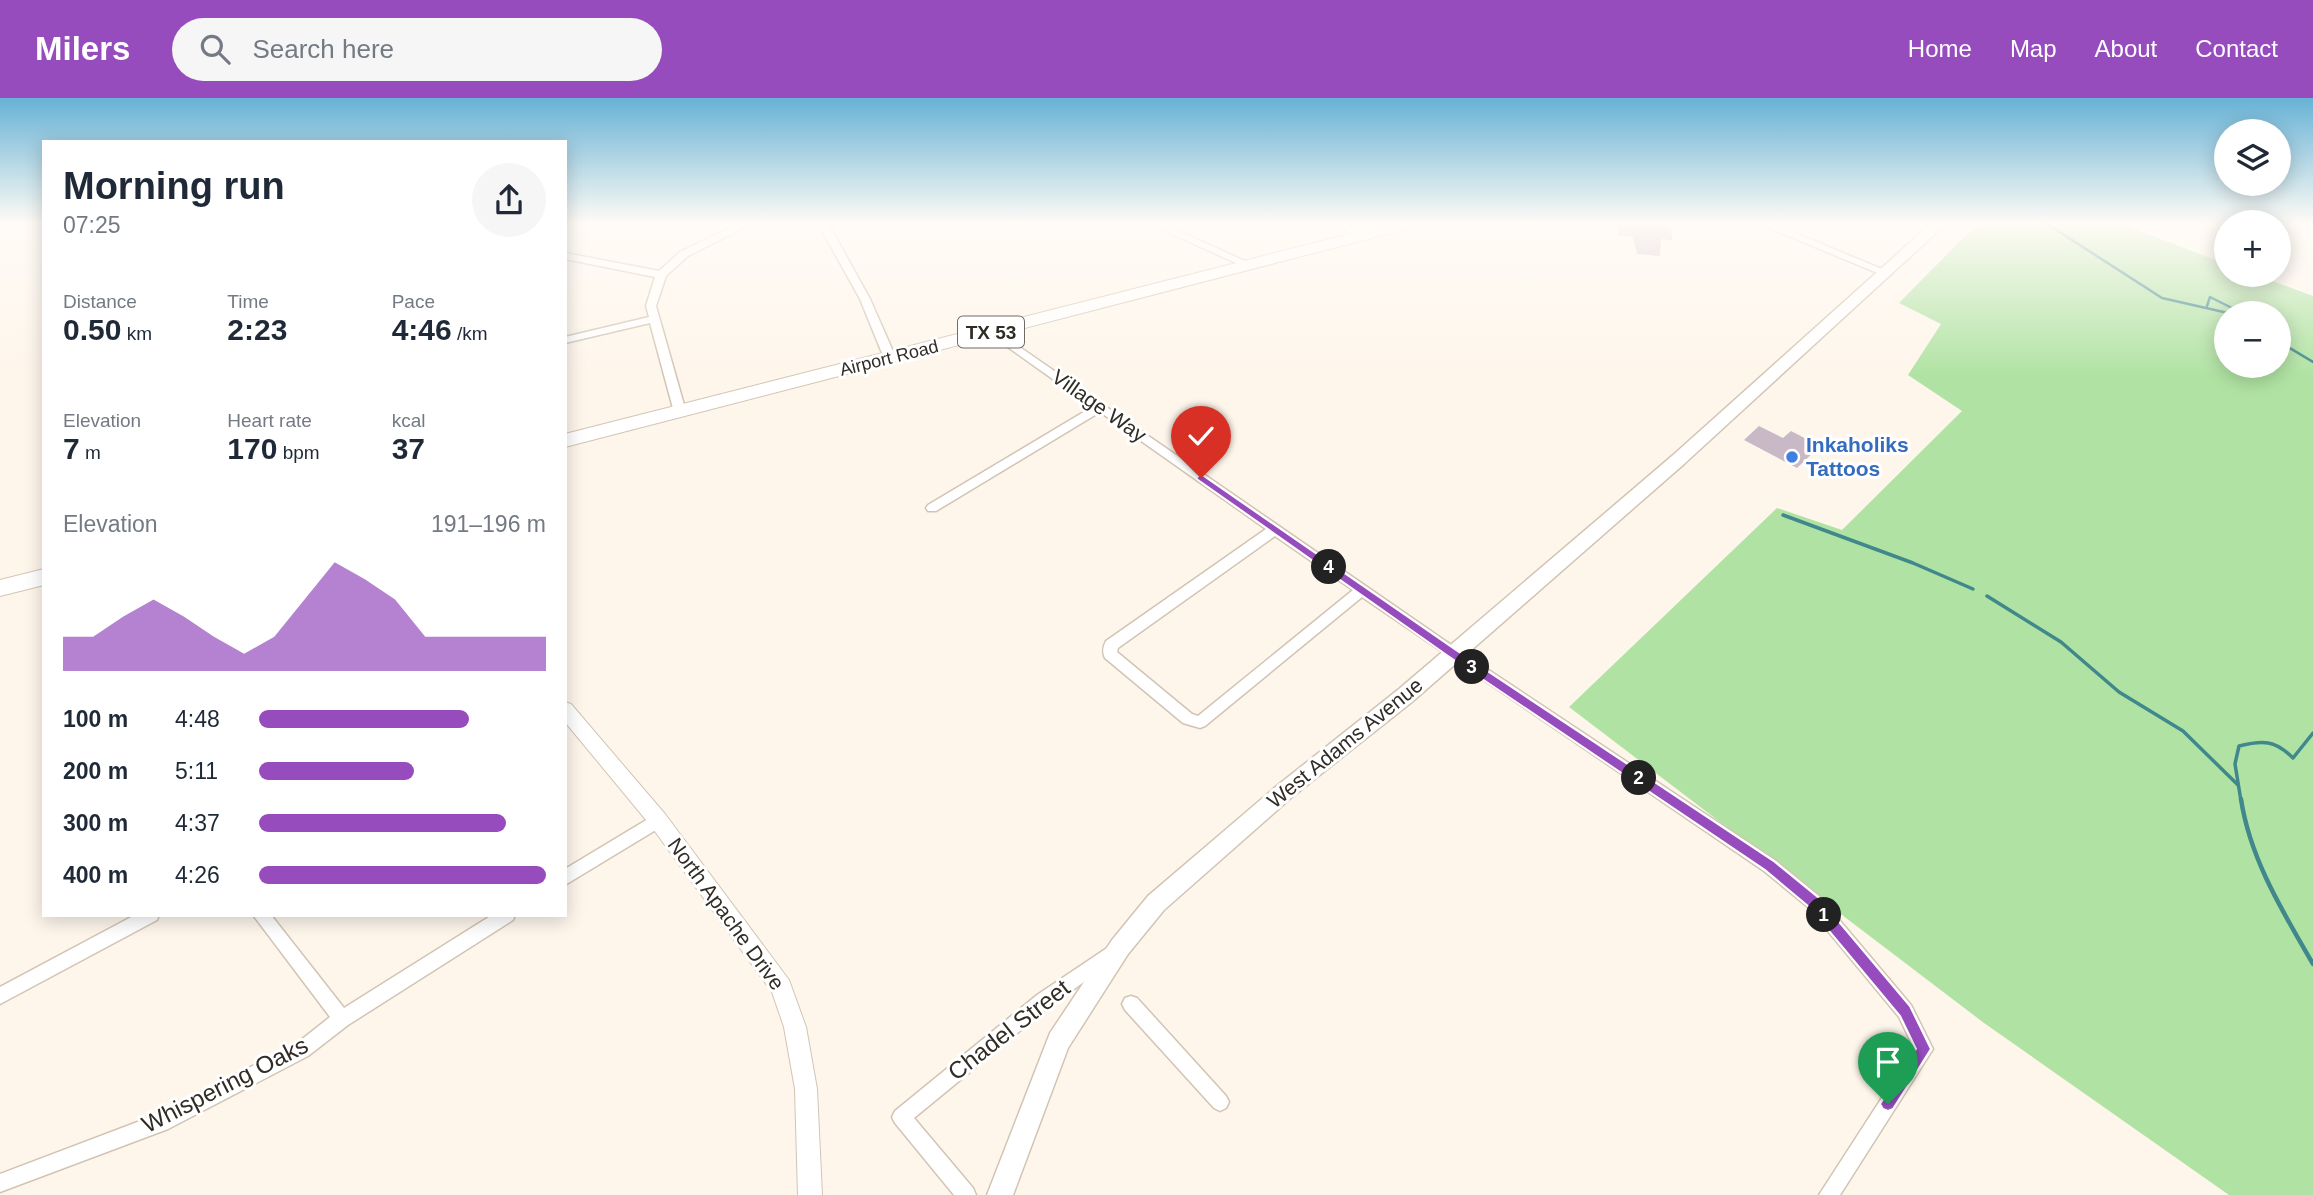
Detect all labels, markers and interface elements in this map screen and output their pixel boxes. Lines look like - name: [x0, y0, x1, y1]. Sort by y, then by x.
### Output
- search box: [172, 18, 662, 81]
- text: Milers: [35, 30, 130, 67]
- icon: search: [196, 30, 234, 68]
- text: Search here: [252, 34, 394, 64]
- text: Home: [1908, 35, 1972, 62]
- text: Map: [2010, 35, 2057, 62]
- text: About: [2095, 35, 2157, 62]
- text: Contact: [2195, 35, 2278, 62]
- map controls: [2214, 119, 2291, 378]
- button: layers: [2214, 119, 2291, 196]
- button: share: [472, 163, 546, 237]
- text: Morning run: [63, 165, 285, 207]
- button: +: [2214, 210, 2291, 287]
- text: 07:25: [63, 212, 121, 238]
- text: Distance: [63, 291, 137, 312]
- text: Time: [227, 291, 269, 312]
- text: Pace: [392, 291, 435, 312]
- button: −: [2214, 301, 2291, 378]
- text: 0.50: [63, 313, 121, 346]
- text: 2:23: [227, 313, 287, 346]
- text: 4:46: [392, 313, 452, 346]
- road number: TX 53: [958, 316, 1024, 348]
- text: km: [121, 323, 152, 344]
- text: /km: [452, 323, 488, 344]
- street label: Airport Road: [838, 336, 940, 380]
- street label: Village Way: [1048, 365, 1151, 447]
- pin: [1171, 406, 1231, 478]
- text: Elevation: [63, 410, 141, 431]
- text: Heart rate: [227, 410, 312, 431]
- text: kcal: [392, 410, 425, 431]
- icon: check: [1182, 417, 1220, 455]
- text: 7: [63, 432, 80, 465]
- text: 170: [227, 432, 277, 465]
- text: 37: [392, 432, 425, 465]
- place label: Inkaholiks Tattoos: [1806, 433, 1909, 480]
- text: m: [80, 442, 101, 463]
- text: bpm: [277, 442, 320, 463]
- marker: Inkaholiks Tattoos: [1784, 449, 1800, 465]
- text: Elevation: [63, 511, 158, 537]
- text: 191–196 m: [431, 511, 546, 537]
- pin: 4: [1312, 550, 1346, 584]
- text: 4: [1323, 556, 1334, 577]
- pin: 3: [1454, 650, 1490, 684]
- text: 3: [1466, 656, 1477, 677]
- street label: West Adams Avenue: [1262, 673, 1427, 812]
- text: 100 m: [63, 706, 128, 732]
- text: 4:48: [175, 706, 220, 732]
- text: 200 m: [63, 758, 128, 784]
- text: 5:11: [175, 758, 218, 784]
- pin: 2: [1622, 760, 1656, 796]
- text: 2: [1633, 767, 1644, 788]
- text: 300 m: [63, 810, 128, 836]
- text: 4:37: [175, 810, 220, 836]
- street label: North Apache Drive: [664, 833, 789, 994]
- text: 400 m: [63, 862, 128, 888]
- text: 4:26: [175, 862, 220, 888]
- pin: 1: [1806, 898, 1842, 932]
- text: 1: [1818, 904, 1829, 925]
- street label: Chadel Street: [943, 974, 1075, 1085]
- street label: Whispering Oaks: [137, 1031, 312, 1138]
- pin: [1858, 1032, 1918, 1104]
- icon: arrive: [1869, 1043, 1907, 1081]

